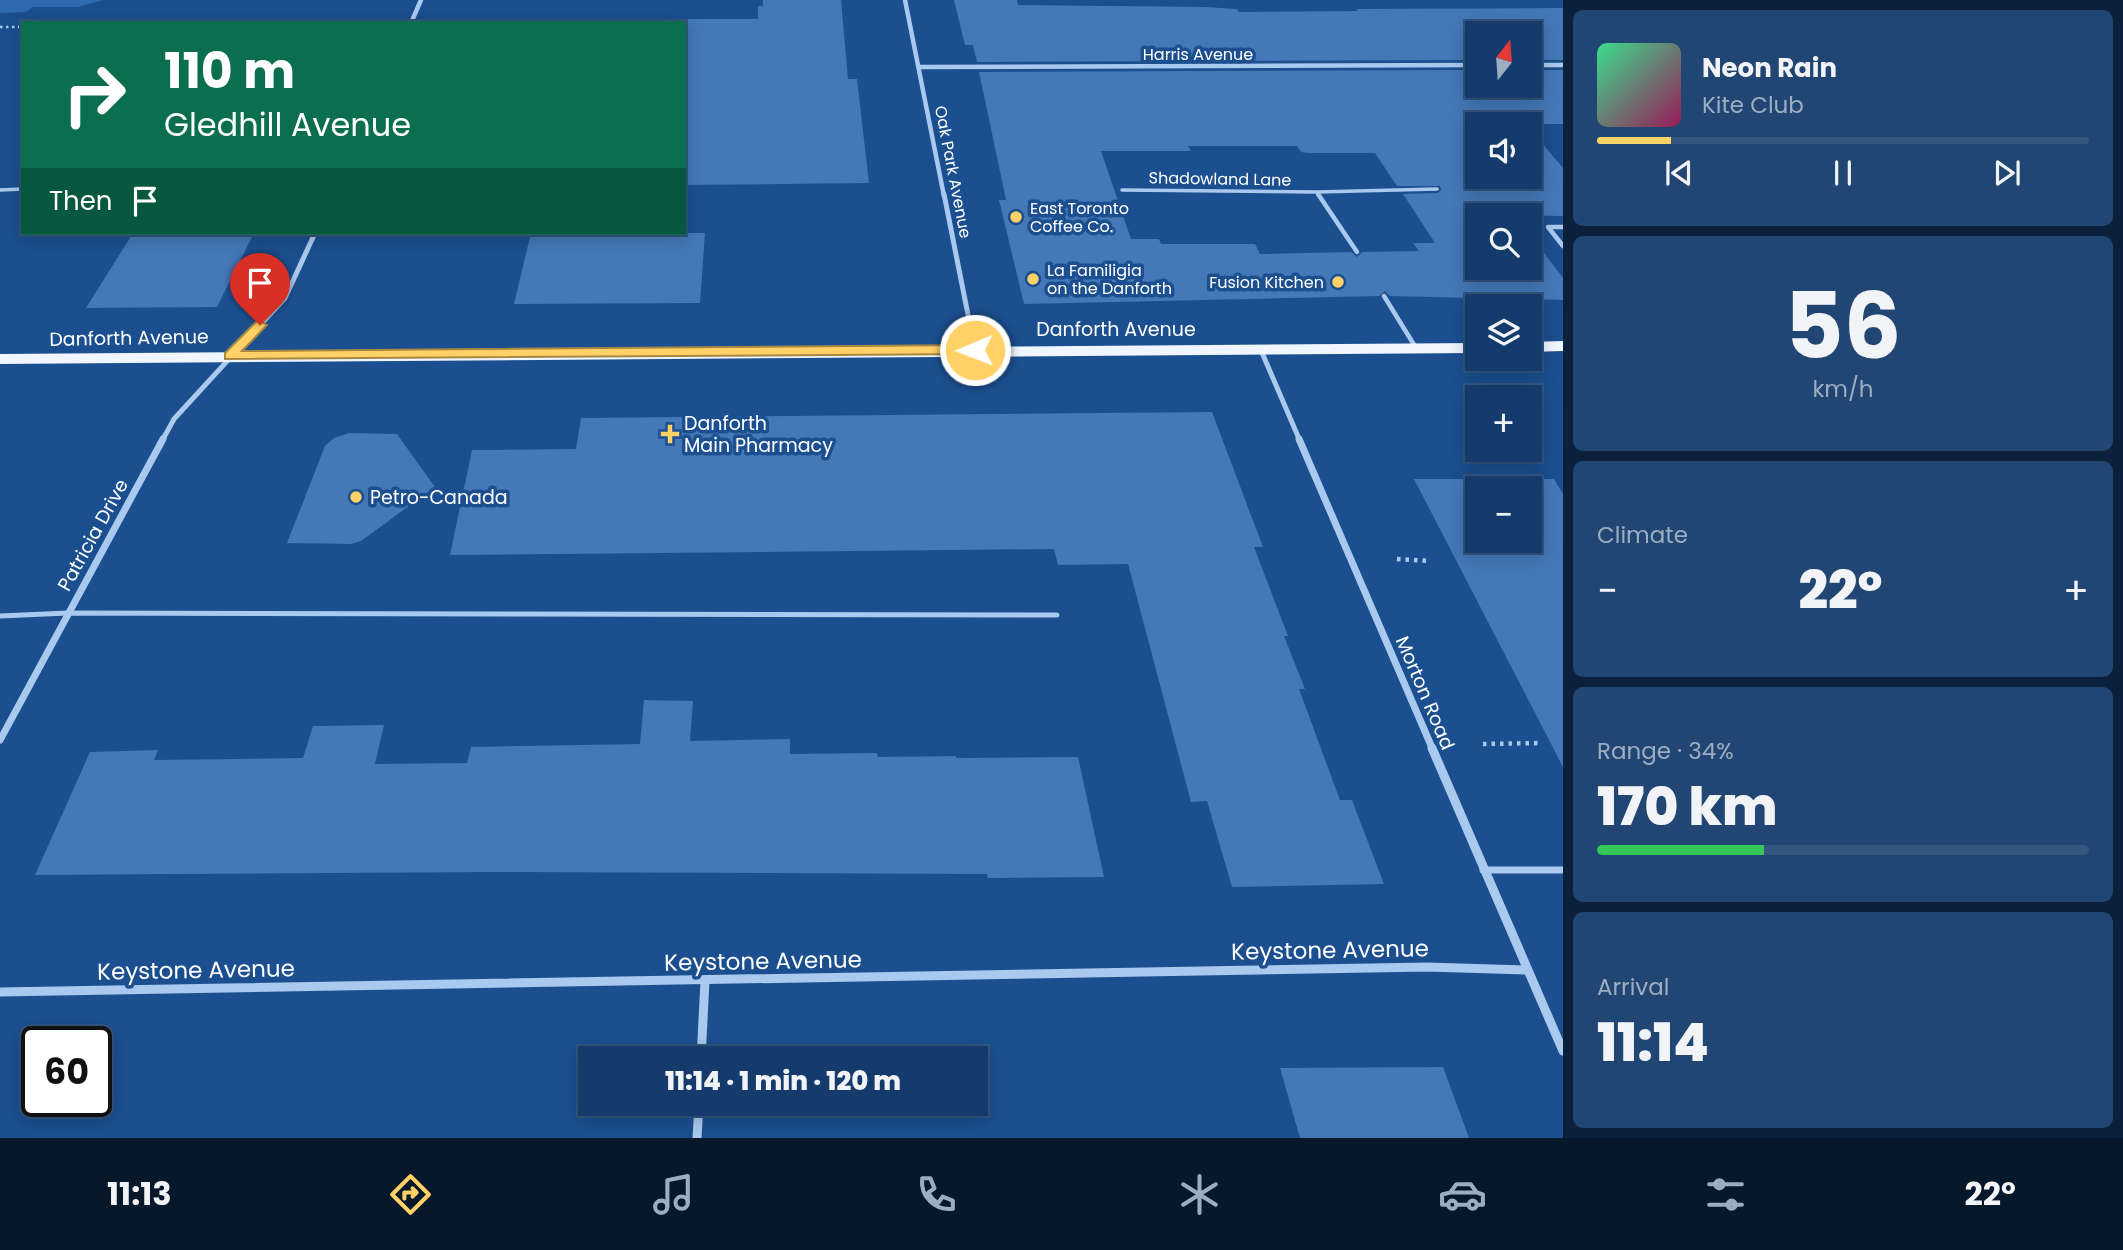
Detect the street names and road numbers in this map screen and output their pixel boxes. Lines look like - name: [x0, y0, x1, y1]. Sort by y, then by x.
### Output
- street label: Harris Avenue: [1143, 43, 1253, 66]
- street label: Oak Park Avenue: [929, 104, 977, 240]
- street label: Shadowland Lane: [1149, 166, 1292, 192]
- street label: Danforth Avenue: [1036, 316, 1196, 343]
- street label: Danforth Avenue: [49, 323, 209, 353]
- street label: Patricia Drive: [51, 474, 135, 596]
- street label: Morton Road: [1389, 632, 1461, 754]
- street label: Keystone Avenue: [1231, 932, 1429, 968]
- street label: Keystone Avenue: [664, 943, 862, 979]
- street label: Keystone Avenue: [97, 952, 295, 988]

